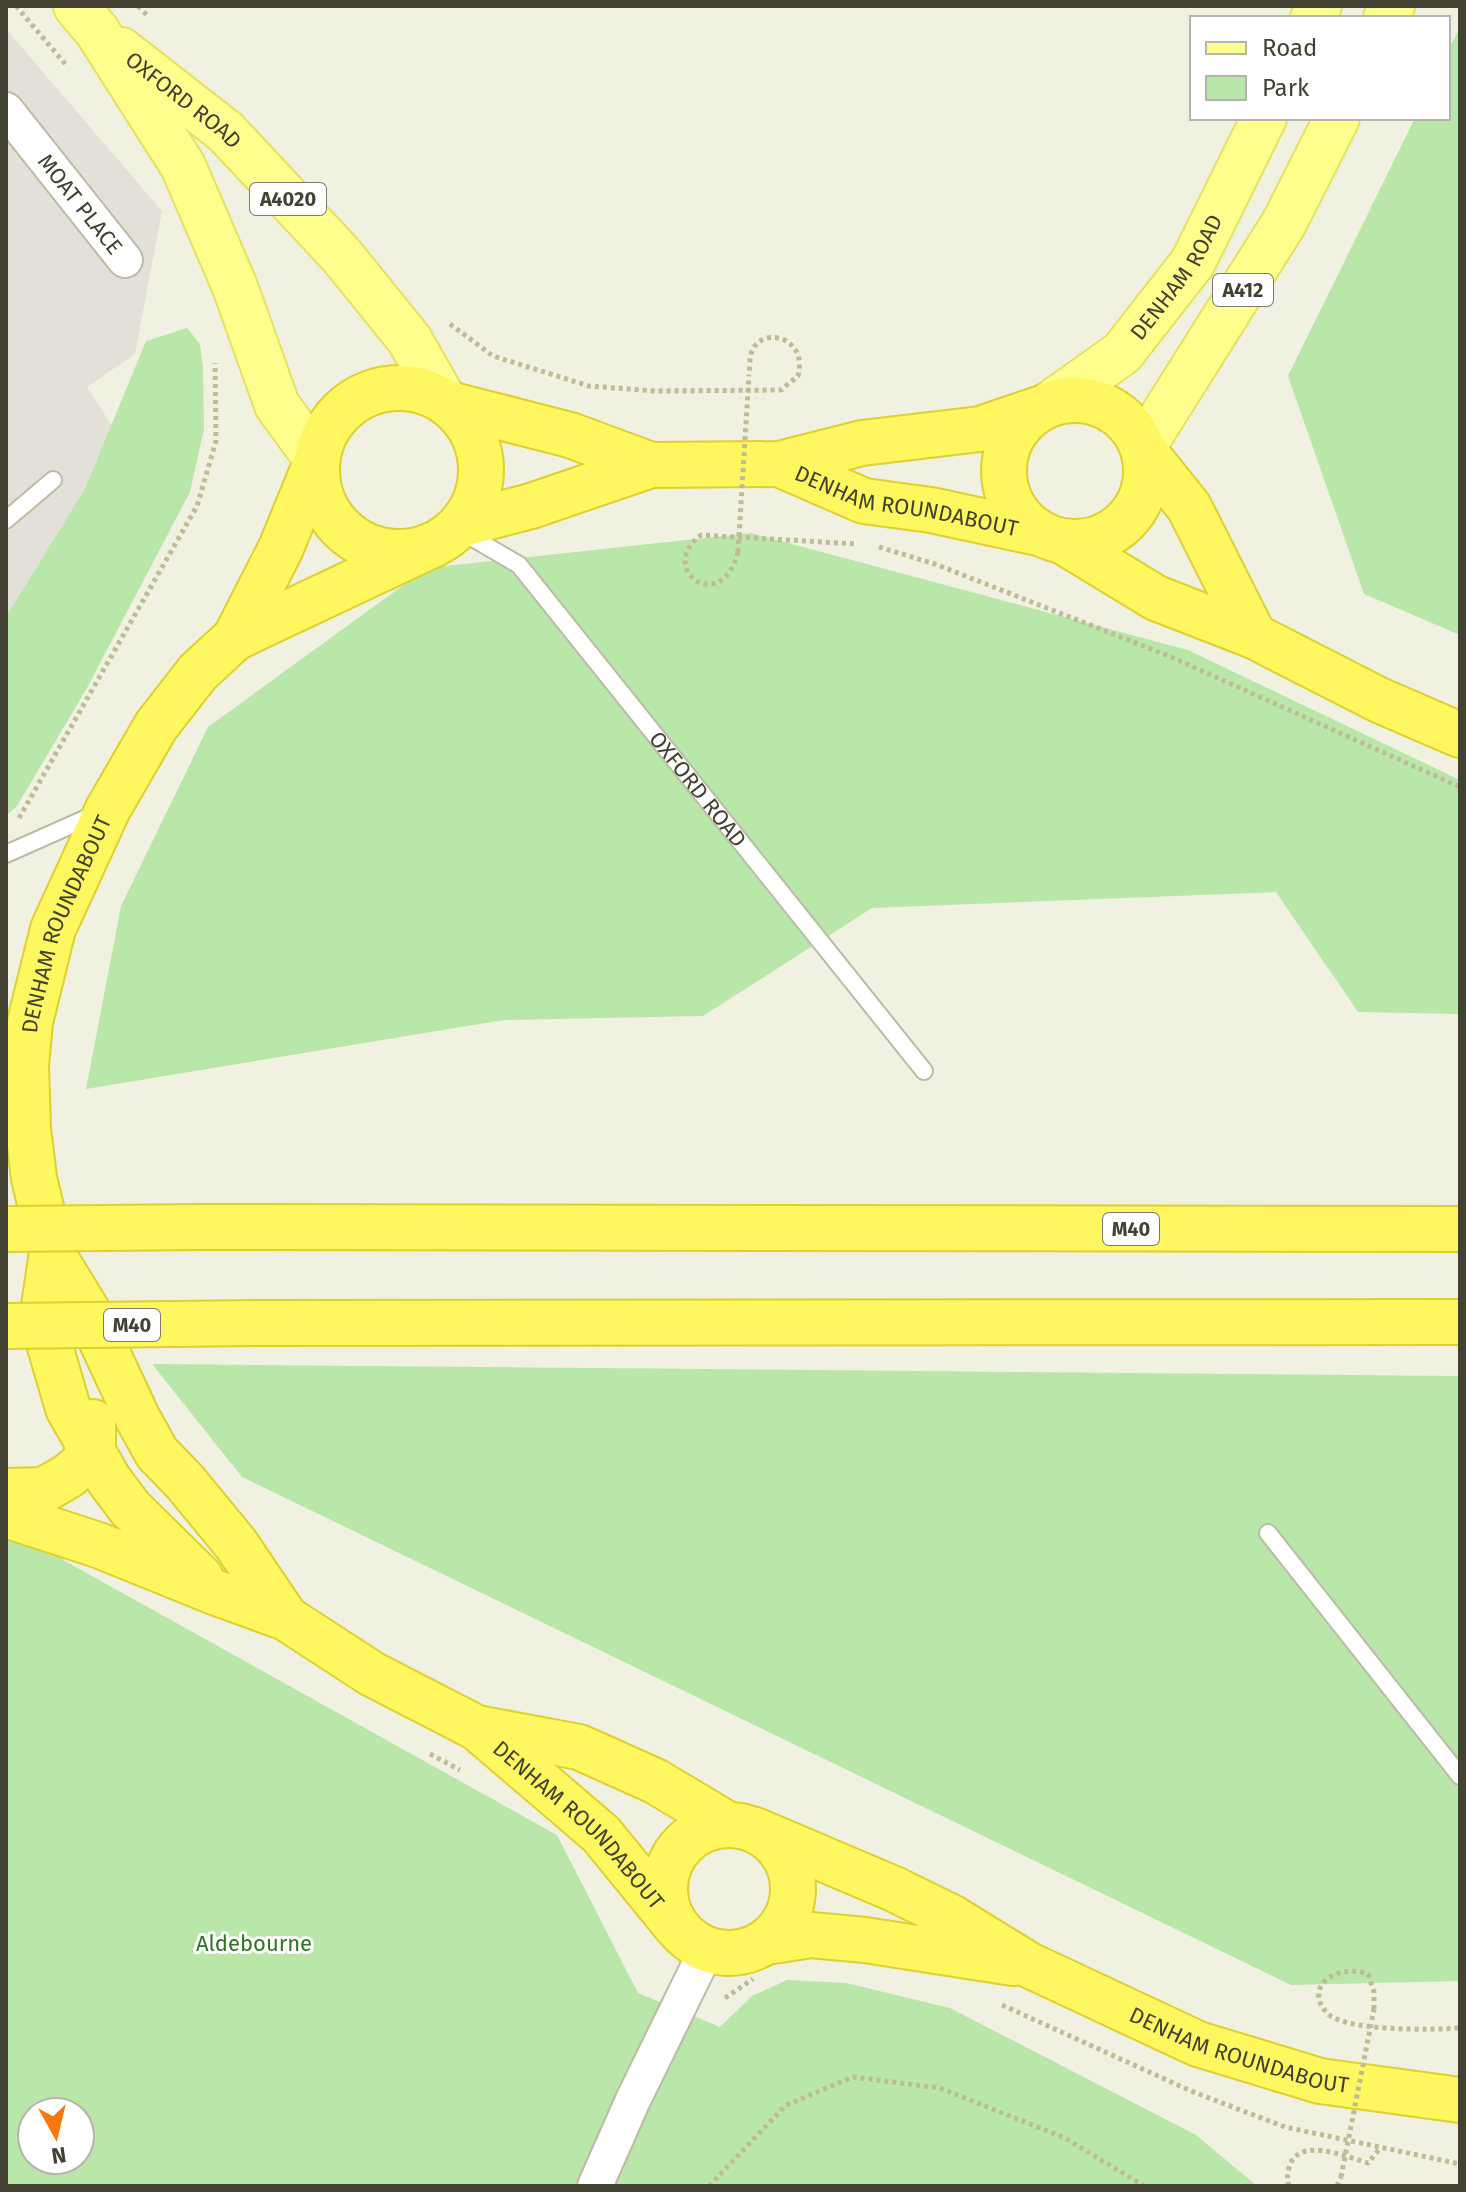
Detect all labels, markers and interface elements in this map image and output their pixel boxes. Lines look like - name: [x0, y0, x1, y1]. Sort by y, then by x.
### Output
- legend: [1190, 16, 1450, 120]
- text: Road: [1262, 34, 1317, 62]
- street label: OXFORD ROAD: [120, 45, 248, 154]
- text: Park: [1262, 74, 1310, 102]
- street label: MOAT PLACE: [32, 148, 129, 260]
- road number: A4020: [250, 183, 326, 215]
- street label: DENHAM ROAD: [1124, 210, 1228, 345]
- road number: A412: [1213, 274, 1273, 306]
- street label: DENHAM ROUNDABOUT: [791, 459, 1021, 542]
- street label: OXFORD ROAD: [644, 726, 753, 852]
- street label: DENHAM ROUNDABOUT: [16, 810, 117, 1034]
- road number: M40: [1103, 1213, 1159, 1245]
- road number: M40: [104, 1309, 160, 1341]
- street label: DENHAM ROUNDABOUT: [488, 1734, 671, 1915]
- park label: Aldebourne: [196, 1930, 312, 1957]
- street label: DENHAM ROUNDABOUT: [1125, 2000, 1351, 2098]
- north arrow: [16, 2096, 96, 2176]
- text: N: [50, 2141, 68, 2170]

